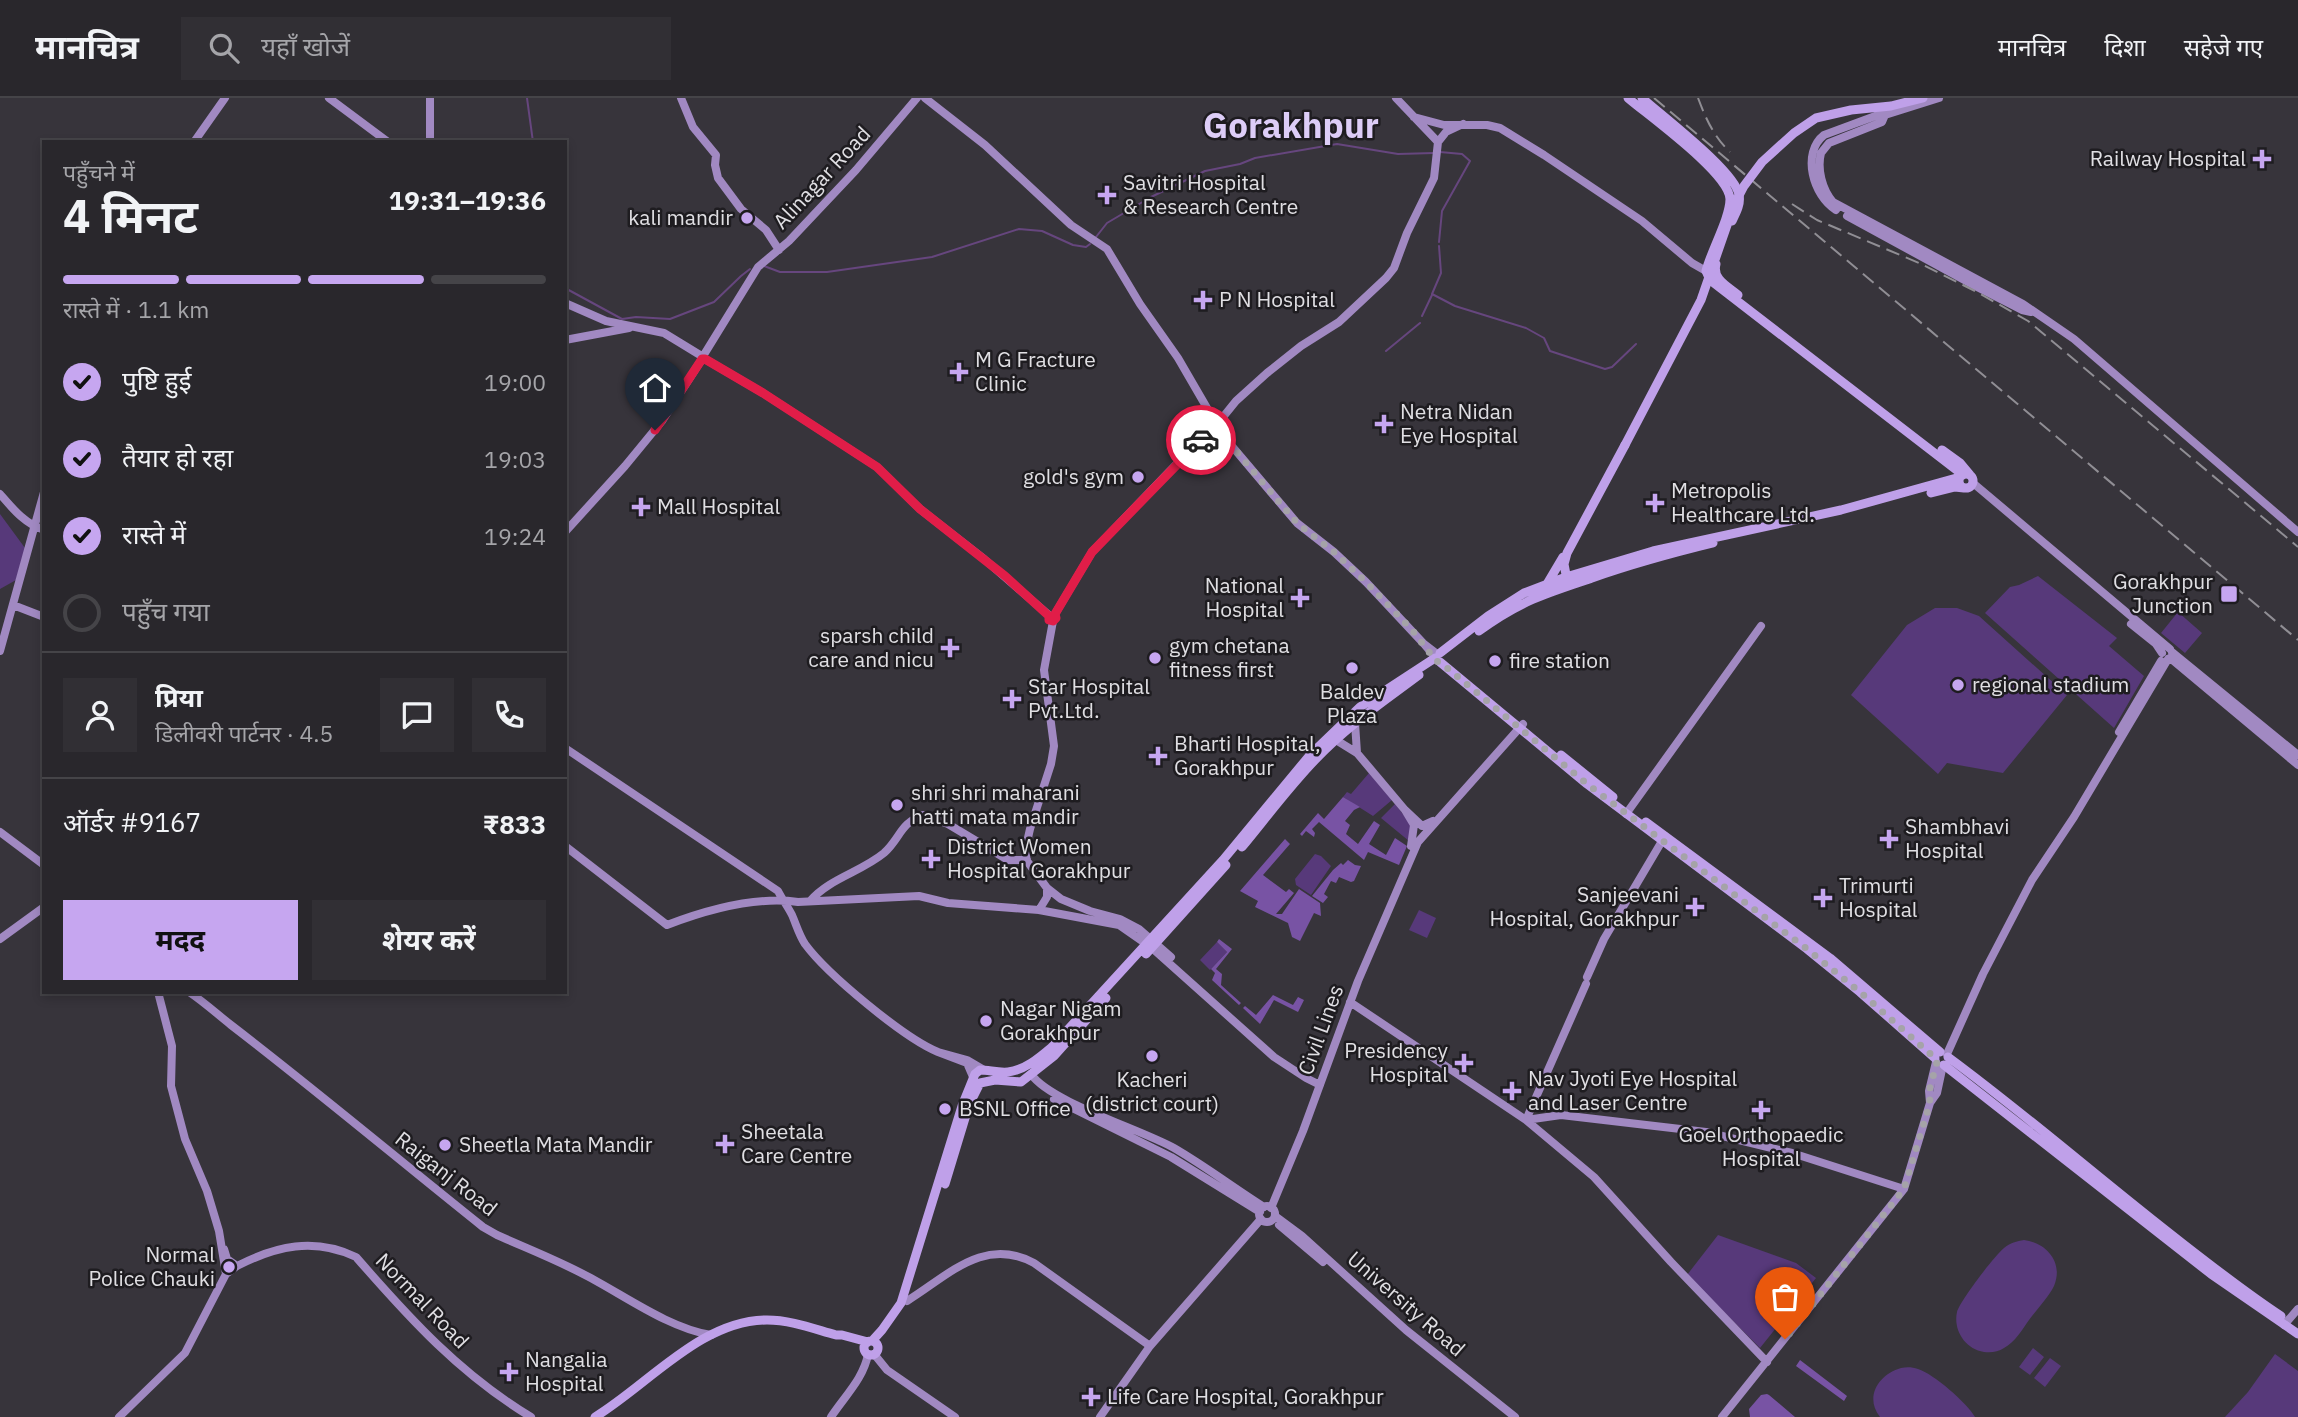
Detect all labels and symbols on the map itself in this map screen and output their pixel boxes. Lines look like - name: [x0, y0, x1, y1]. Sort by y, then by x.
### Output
- district label: Gorakhpur: [1203, 102, 1379, 148]
- street label: Alinagar Road: [766, 120, 876, 235]
- place label: Railway Hospital: [2090, 144, 2246, 172]
- marker: Railway Hospital: [2252, 149, 2272, 169]
- place label: Savitri Hospital & Research Centre: [1123, 168, 1298, 220]
- marker: Savitri Hospital & Research Centre: [1097, 185, 1117, 205]
- place label: kali mandir: [628, 203, 733, 231]
- marker: kali mandir: [739, 210, 755, 226]
- place label: P N Hospital: [1219, 285, 1335, 313]
- marker: P N Hospital: [1193, 290, 1213, 310]
- place label: M G Fracture Clinic: [975, 345, 1096, 397]
- pin: [625, 358, 685, 430]
- marker: M G Fracture Clinic: [949, 362, 969, 382]
- place label: Netra Nidan Eye Hospital: [1400, 397, 1518, 449]
- courier: [1166, 405, 1236, 475]
- marker: Netra Nidan Eye Hospital: [1374, 414, 1394, 434]
- place label: gold's gym: [1023, 462, 1124, 490]
- marker: gold's gym: [1130, 469, 1146, 485]
- place label: Metropolis Healthcare Ltd.: [1671, 476, 1815, 528]
- place label: Mall Hospital: [657, 492, 780, 520]
- marker: Metropolis Healthcare Ltd.: [1645, 493, 1665, 513]
- marker: Mall Hospital: [631, 497, 651, 517]
- place label: Gorakhpur Junction: [2113, 567, 2213, 619]
- place label: National Hospital: [1205, 571, 1284, 623]
- marker: Gorakhpur Junction: [2219, 584, 2239, 604]
- marker: National Hospital: [1290, 588, 1310, 608]
- place label: sparsh child care and nicu: [808, 621, 934, 673]
- place label: gym chetana fitness first: [1169, 631, 1290, 683]
- marker: sparsh child care and nicu: [940, 638, 960, 658]
- place label: fire station: [1509, 646, 1610, 674]
- marker: gym chetana fitness first: [1147, 650, 1163, 666]
- marker: fire station: [1487, 653, 1503, 669]
- marker: Baldev Plaza: [1344, 660, 1360, 676]
- place label: regional stadium: [1972, 670, 2129, 698]
- place label: Star Hospital Pvt.Ltd.: [1028, 672, 1150, 724]
- place label: Baldev Plaza: [1320, 677, 1384, 729]
- marker: regional stadium: [1950, 677, 1966, 693]
- marker: Star Hospital Pvt.Ltd.: [1002, 689, 1022, 709]
- place label: Bharti Hospital, Gorakhpur: [1174, 729, 1321, 781]
- marker: Bharti Hospital, Gorakhpur: [1148, 746, 1168, 766]
- place label: shri shri maharani hatti mata mandir: [911, 778, 1080, 830]
- marker: shri shri maharani hatti mata mandir: [889, 797, 905, 813]
- place label: Shambhavi Hospital: [1905, 812, 2009, 864]
- marker: Shambhavi Hospital: [1879, 829, 1899, 849]
- place label: District Women Hospital Gorakhpur: [947, 832, 1131, 884]
- marker: District Women Hospital Gorakhpur: [921, 849, 941, 869]
- place label: Trimurti Hospital: [1839, 871, 1918, 923]
- place label: Sanjeevani Hospital, Gorakhpur: [1490, 880, 1679, 932]
- marker: Trimurti Hospital: [1813, 888, 1833, 908]
- marker: Sanjeevani Hospital, Gorakhpur: [1685, 897, 1705, 917]
- street label: Civil Lines: [1291, 981, 1349, 1079]
- place label: Nagar Nigam Gorakhpur: [1000, 994, 1122, 1046]
- marker: Nagar Nigam Gorakhpur: [978, 1013, 994, 1029]
- place label: Presidency Hospital: [1344, 1036, 1449, 1088]
- marker: Kacheri (district court): [1144, 1048, 1160, 1064]
- marker: Presidency Hospital: [1454, 1053, 1474, 1073]
- place label: Nav Jyoti Eye Hospital and Laser Centre: [1528, 1064, 1738, 1116]
- place label: Kacheri (district court): [1085, 1065, 1219, 1117]
- marker: Nav Jyoti Eye Hospital and Laser Centre: [1502, 1081, 1522, 1101]
- place label: BSNL Office: [959, 1094, 1071, 1122]
- marker: Goel Orthopaedic Hospital: [1751, 1100, 1771, 1120]
- marker: BSNL Office: [937, 1101, 953, 1117]
- place label: Sheetala Care Centre: [741, 1117, 852, 1169]
- place label: Goel Orthopaedic Hospital: [1678, 1120, 1844, 1172]
- street label: Raiganj Road: [390, 1125, 503, 1222]
- place label: Sheetla Mata Mandir: [459, 1130, 653, 1158]
- marker: Sheetala Care Centre: [715, 1134, 735, 1154]
- marker: Sheetla Mata Mandir: [437, 1137, 453, 1153]
- place label: Normal Police Chauki: [89, 1240, 215, 1292]
- street label: University Road: [1342, 1244, 1471, 1362]
- street label: Normal Road: [370, 1246, 475, 1354]
- marker: Normal Police Chauki: [221, 1259, 237, 1275]
- pin: [1755, 1267, 1815, 1339]
- place label: Nangalia Hospital: [525, 1345, 607, 1397]
- marker: Nangalia Hospital: [499, 1362, 519, 1382]
- place label: Life Care Hospital, Gorakhpur: [1107, 1382, 1384, 1410]
- marker: Life Care Hospital, Gorakhpur: [1081, 1387, 1101, 1407]

